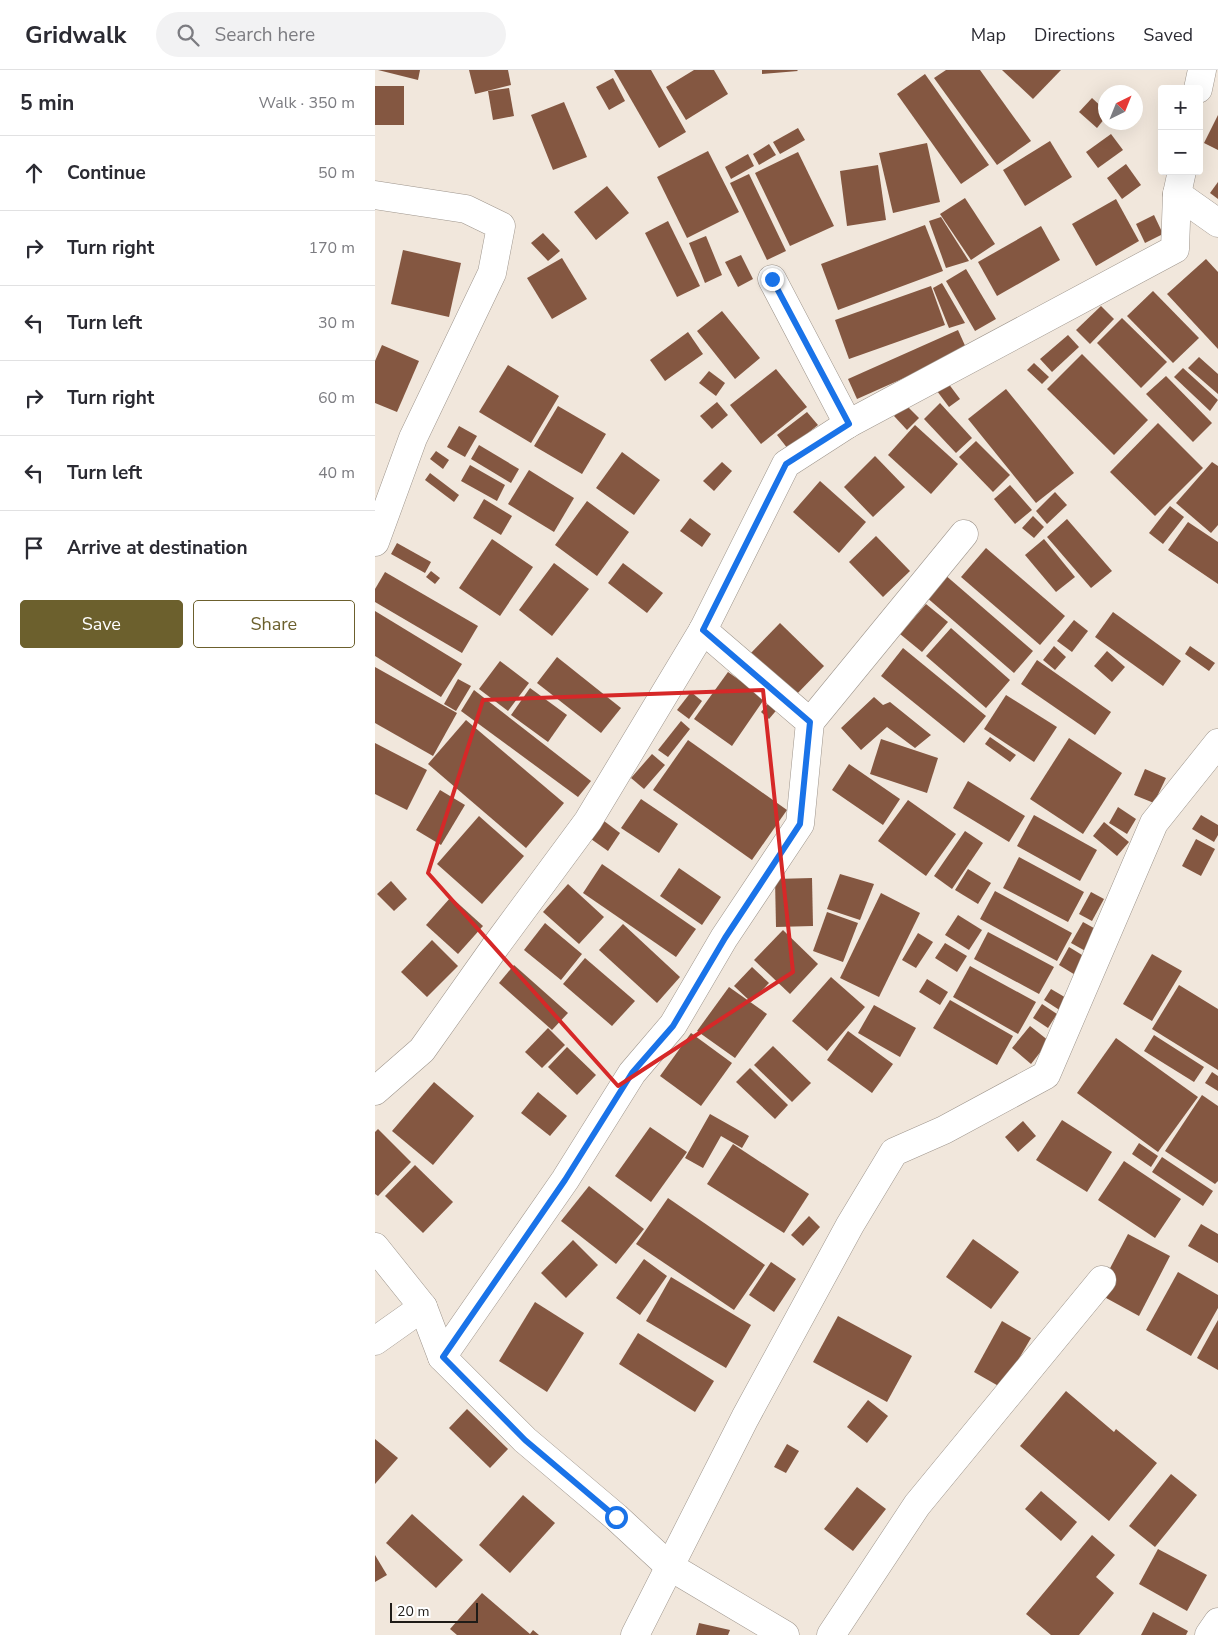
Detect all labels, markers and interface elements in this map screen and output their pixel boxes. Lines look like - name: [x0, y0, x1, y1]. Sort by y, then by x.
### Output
- search box: [156, 12, 506, 57]
- text: Gridwalk: [25, 19, 126, 51]
- icon: search: [174, 21, 202, 49]
- text: Search here: [214, 22, 315, 48]
- text: Map: [971, 23, 1006, 47]
- text: Directions: [1034, 23, 1115, 47]
- text: Saved: [1143, 23, 1193, 47]
- north arrow: [1098, 85, 1143, 130]
- map controls: [1158, 85, 1203, 175]
- button: +: [1158, 85, 1203, 130]
- text: 5 min: [20, 89, 74, 117]
- text: Walk · 350 m: [259, 92, 355, 114]
- button: −: [1158, 130, 1203, 175]
- icon: ahead: [20, 159, 48, 187]
- text: Continue: [67, 160, 146, 186]
- text: 50 m: [318, 162, 355, 184]
- icon: right: [20, 234, 48, 262]
- text: Turn right: [67, 235, 154, 261]
- text: 170 m: [308, 237, 355, 259]
- route end: [761, 268, 784, 291]
- icon: left: [20, 309, 48, 337]
- text: Turn left: [67, 310, 142, 336]
- text: 30 m: [318, 312, 355, 334]
- icon: right: [20, 384, 48, 412]
- text: Turn right: [67, 385, 154, 411]
- text: 60 m: [318, 387, 355, 409]
- icon: left: [20, 459, 48, 487]
- text: Turn left: [67, 460, 142, 486]
- text: 40 m: [318, 462, 355, 484]
- icon: arrive: [20, 534, 48, 562]
- text: Arrive at destination: [67, 535, 248, 561]
- button: Save: [20, 600, 183, 648]
- button: Share: [193, 600, 355, 648]
- route start: [605, 1506, 628, 1529]
- scale bar: [390, 1600, 477, 1623]
- text: 20 m: [397, 1602, 429, 1621]

